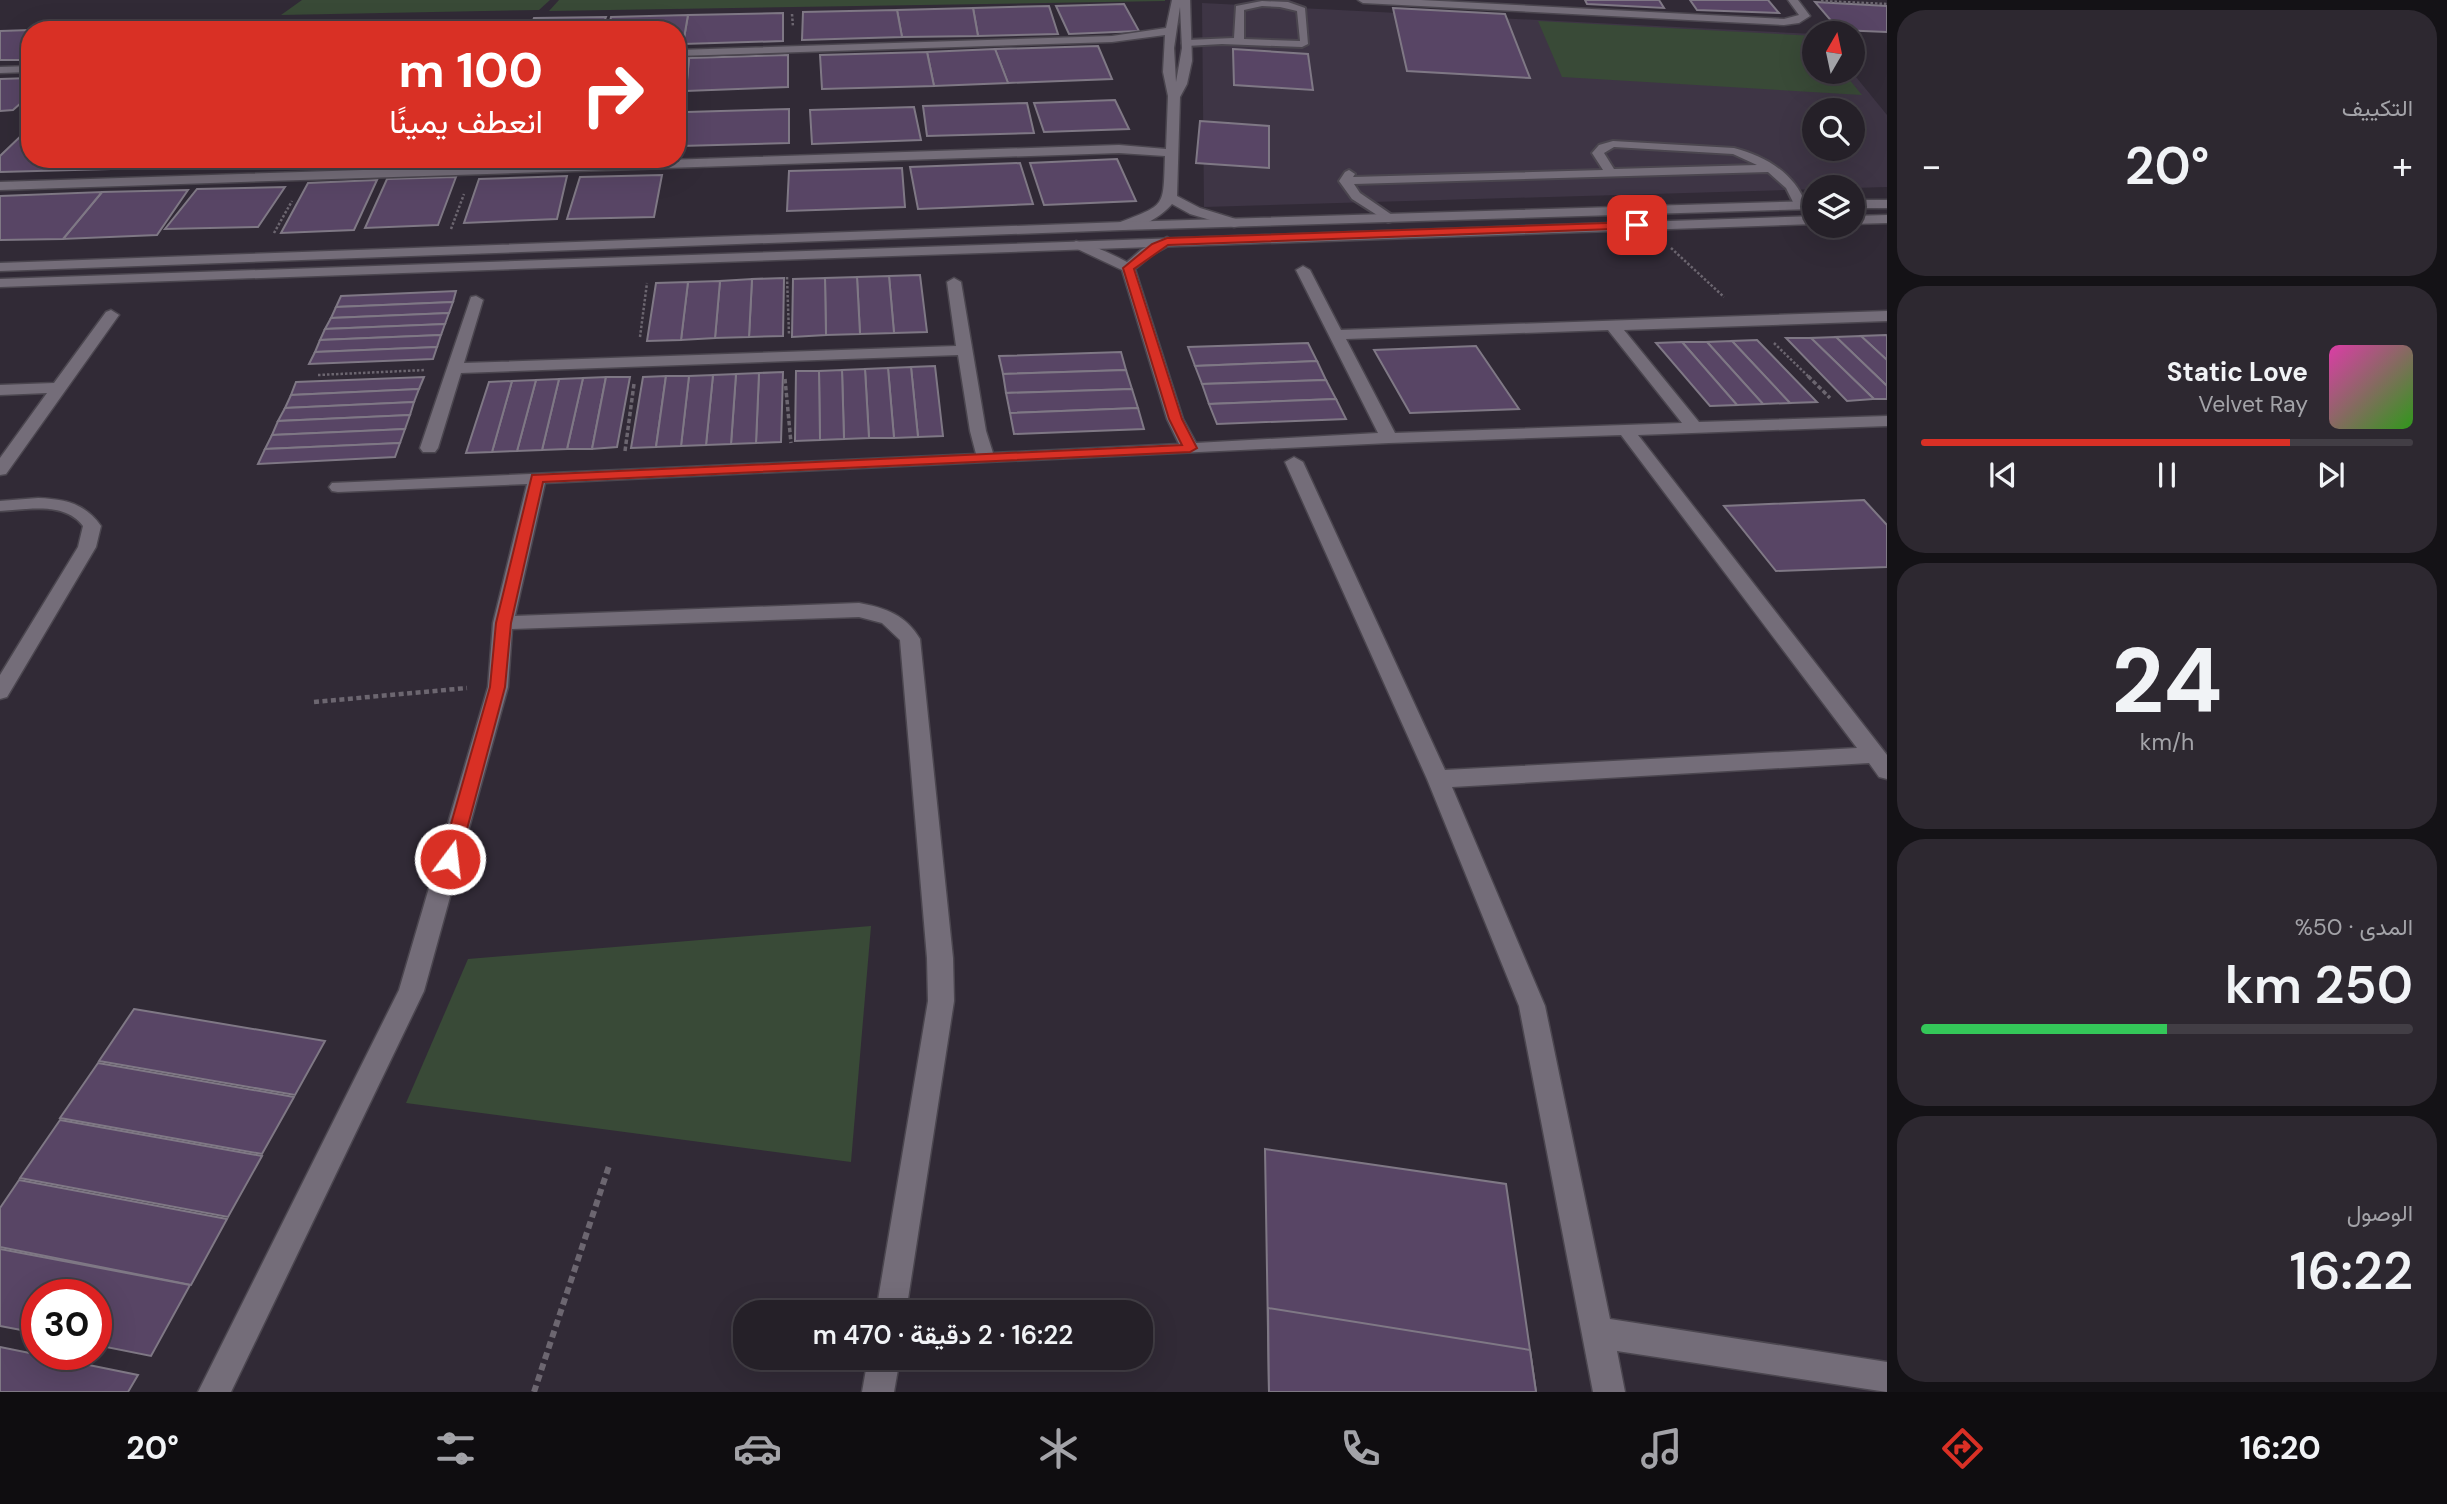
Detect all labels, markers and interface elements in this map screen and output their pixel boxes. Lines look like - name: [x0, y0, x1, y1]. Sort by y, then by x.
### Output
- north arrow: [1802, 21, 1866, 84]
- map controls: [1802, 21, 1865, 238]
- text: 100 m: [399, 38, 543, 102]
- icon: right: [567, 49, 658, 140]
- text: التكييف: [2342, 93, 2413, 123]
- button: search: [1802, 98, 1865, 161]
- text: انعطف يمينًا: [389, 101, 543, 143]
- text: 20°: [2125, 132, 2209, 200]
- text: −: [1921, 141, 1942, 191]
- text: +: [2392, 141, 2413, 191]
- button: layers: [1802, 175, 1865, 238]
- pin: [1607, 195, 1667, 255]
- icon: arrive: [1618, 206, 1656, 244]
- text: Static Love: [2167, 355, 2308, 389]
- text: Velvet Ray: [2198, 389, 2308, 419]
- icon: previous: [1984, 456, 2022, 494]
- icon: pause: [2148, 456, 2186, 494]
- icon: next: [2312, 456, 2350, 494]
- text: 24: [2111, 622, 2223, 740]
- text: km/h: [2140, 727, 2194, 757]
- position arrow: [413, 822, 487, 896]
- text: المدى · 50%: [2295, 912, 2413, 942]
- text: 250 km: [2225, 951, 2413, 1019]
- text: الوصول: [2347, 1198, 2413, 1228]
- text: 16:22: [2290, 1237, 2413, 1305]
- speed limit sign: 30: [21, 1279, 112, 1370]
- text: 16:22 · 2 دقيقة · 470 m: [813, 1318, 1073, 1352]
- icon: filters: [431, 1424, 480, 1473]
- icon: car: [733, 1424, 782, 1473]
- icon: climate: [1034, 1424, 1083, 1473]
- icon: phone: [1336, 1424, 1385, 1473]
- icon: music: [1637, 1424, 1686, 1473]
- icon: directions: [1938, 1424, 1987, 1473]
- text: 20°: [126, 1427, 179, 1469]
- text: 16:20: [2240, 1427, 2321, 1469]

